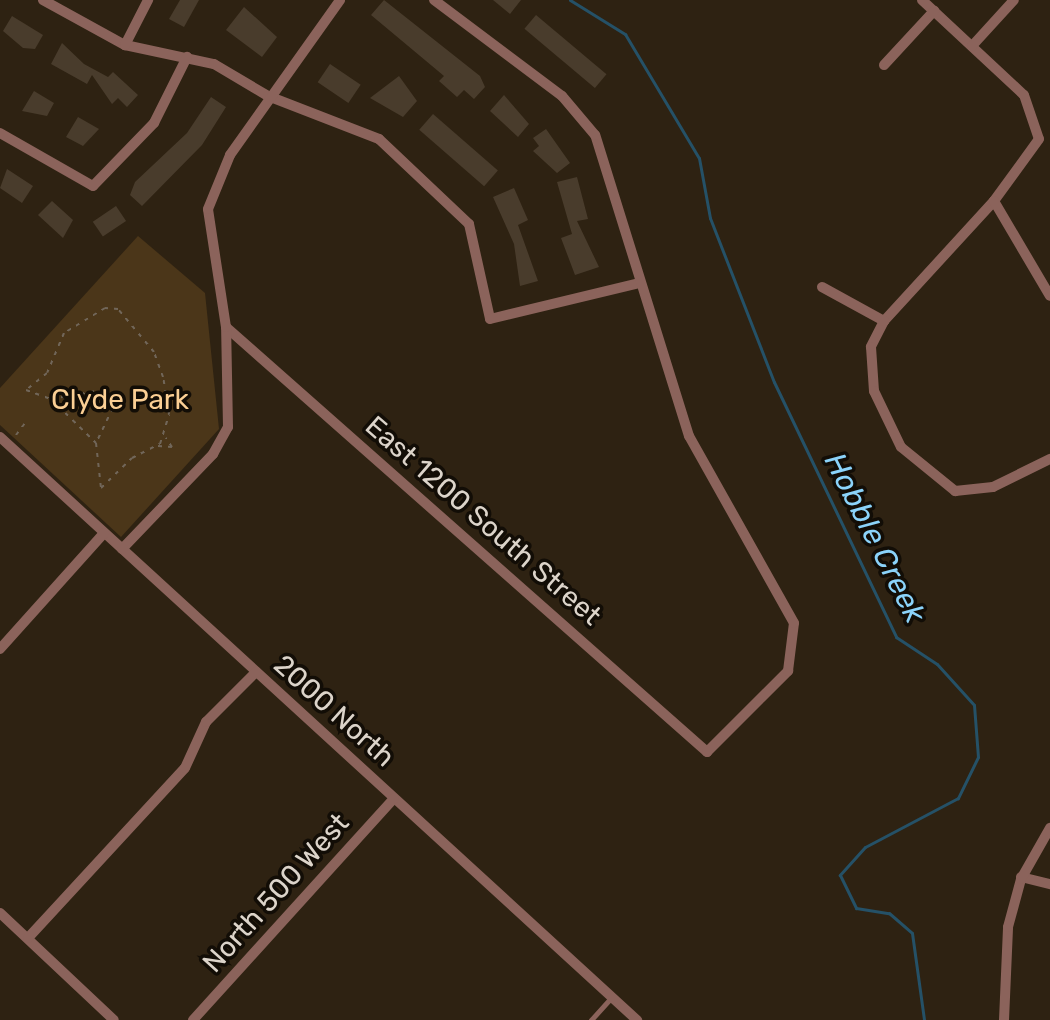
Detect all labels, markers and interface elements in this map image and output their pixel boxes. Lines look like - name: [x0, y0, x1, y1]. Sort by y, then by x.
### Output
- park label: Clyde Park: [51, 383, 189, 417]
- street label: East 1200 South Street: [358, 409, 608, 633]
- water label: Hobble Creek: [817, 447, 933, 629]
- street label: 2000 North: [267, 648, 401, 774]
- street label: North 500 West: [196, 806, 356, 980]

